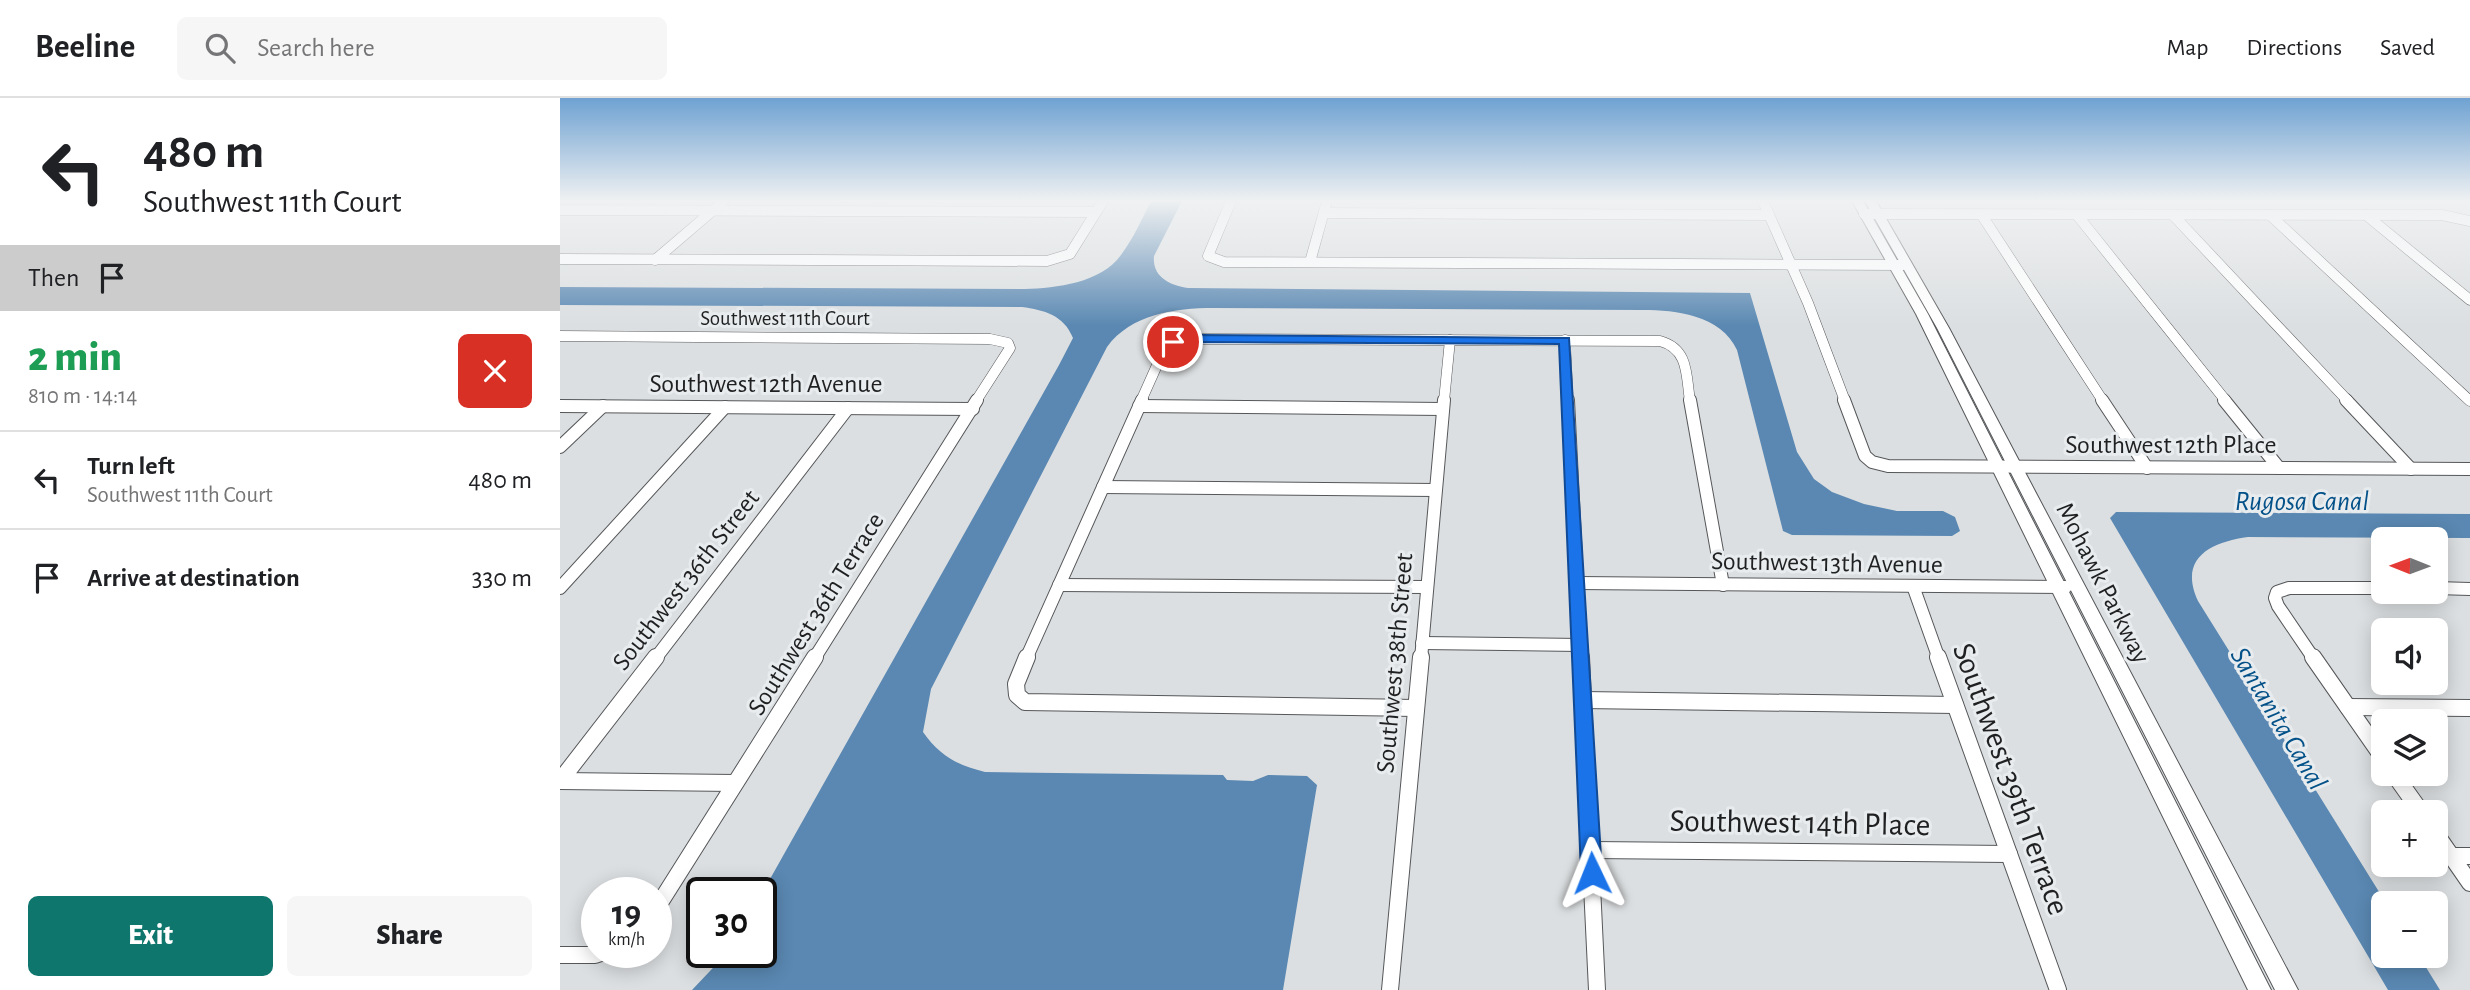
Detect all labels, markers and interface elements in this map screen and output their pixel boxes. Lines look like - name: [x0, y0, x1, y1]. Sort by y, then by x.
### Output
- search box: [177, 17, 667, 80]
- icon: search: [201, 29, 239, 67]
- text: Beeline: [35, 31, 135, 64]
- text: Search here: [257, 35, 375, 61]
- text: Map: [2166, 36, 2208, 60]
- text: Directions: [2246, 36, 2342, 60]
- text: Saved: [2380, 36, 2435, 60]
- icon: left: [28, 126, 119, 217]
- text: 480 m: [143, 128, 264, 177]
- text: Southwest 11th Court: [143, 186, 401, 218]
- icon: arrive: [93, 259, 131, 297]
- text: Then: [28, 265, 79, 291]
- street label: Southwest 11th Court: [700, 308, 870, 329]
- pin: [1143, 312, 1203, 372]
- icon: arrive: [1154, 323, 1192, 361]
- button: close: [458, 334, 532, 408]
- text: 2 min: [28, 336, 122, 378]
- street label: Southwest 12th Avenue: [649, 371, 883, 397]
- text: 810 m · 14:14: [28, 385, 137, 408]
- street label: Southwest 12th Place: [2065, 432, 2277, 458]
- text: Turn left: [87, 453, 175, 479]
- icon: left: [28, 461, 66, 499]
- text: 480 m: [468, 467, 532, 493]
- text: Southwest 11th Court: [87, 484, 273, 507]
- street label: Southwest 36th Street: [608, 485, 764, 675]
- water label: Rugosa Canal: [2235, 488, 2369, 516]
- street label: Mohawk Parkway: [2051, 499, 2155, 667]
- street label: Southwest 36th Terrace: [743, 508, 889, 720]
- north arrow: [2371, 527, 2448, 604]
- map controls: [2371, 527, 2448, 968]
- street label: Southwest 13th Avenue: [1711, 548, 1943, 578]
- street label: Southwest 38th Street: [1372, 552, 1418, 774]
- icon: arrive: [28, 559, 66, 597]
- text: Arrive at destination: [87, 565, 300, 591]
- text: 330 m: [472, 565, 532, 591]
- button: sound: [2371, 618, 2448, 695]
- street label: Southwest 39th Terrace: [1947, 639, 2075, 919]
- water label: Santanita Canal: [2224, 643, 2332, 795]
- button: layers: [2371, 709, 2448, 786]
- button: +: [2371, 800, 2448, 877]
- street label: Southwest 14th Place: [1669, 805, 1931, 841]
- position arrow: [1555, 836, 1629, 910]
- speed limit sign: 30: [686, 877, 777, 968]
- button: −: [2371, 891, 2448, 968]
- button: Exit: [28, 896, 273, 976]
- button: Share: [287, 896, 532, 976]
- text: 19: [612, 896, 641, 931]
- text: km/h: [608, 931, 645, 949]

